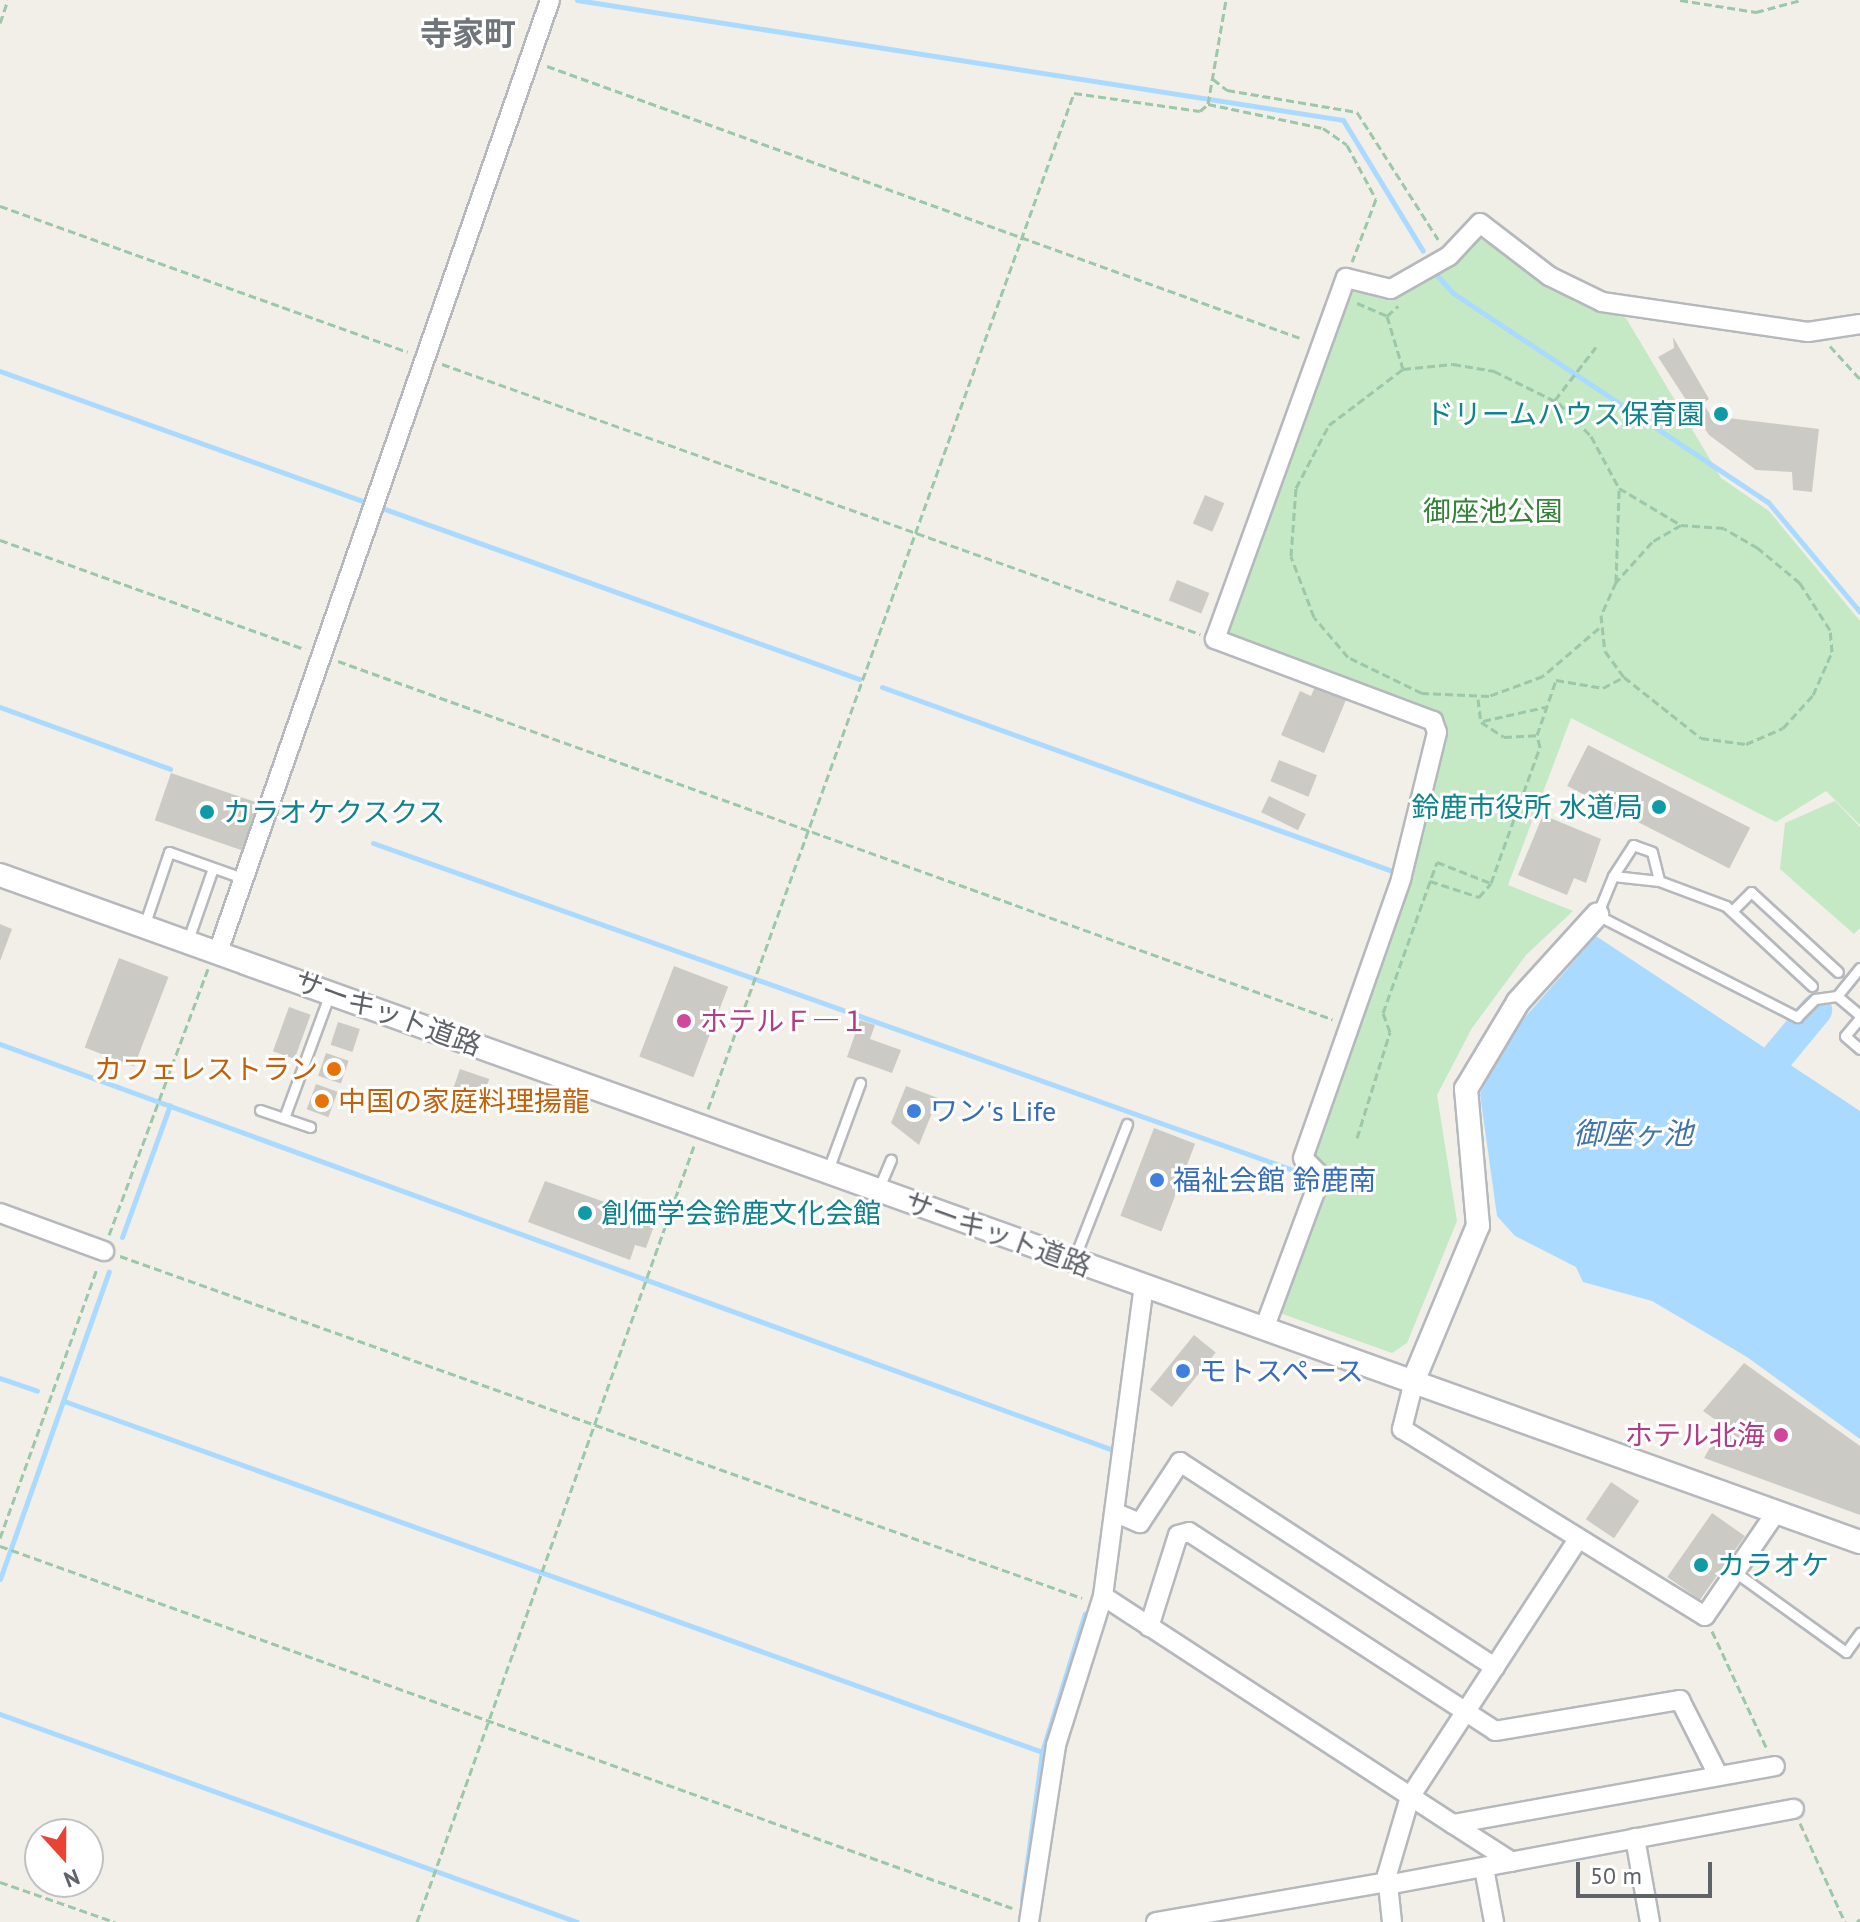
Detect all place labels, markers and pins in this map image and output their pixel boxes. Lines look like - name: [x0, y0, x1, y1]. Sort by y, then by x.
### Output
- place label: ドリームハウス保育園: [1425, 397, 1705, 431]
- marker: ドリームハウス保育園: [1712, 405, 1730, 423]
- place label: 鈴鹿市役所 水道局: [1412, 790, 1643, 824]
- place label: カラオケクスクス: [223, 795, 447, 829]
- marker: 鈴鹿市役所 水道局: [1650, 798, 1668, 816]
- marker: カラオケクスクス: [198, 803, 216, 821]
- place label: ホテルＦ―１: [700, 1004, 868, 1038]
- marker: ホテルＦ―１: [675, 1012, 693, 1030]
- place label: カフェレストラン: [94, 1052, 318, 1086]
- marker: カフェレストラン: [325, 1060, 343, 1078]
- place label: 中国の家庭料理揚龍: [338, 1084, 590, 1118]
- marker: 中国の家庭料理揚龍: [313, 1092, 331, 1110]
- place label: ワン's Life: [930, 1094, 1054, 1128]
- marker: ワン's Life: [905, 1102, 923, 1120]
- place label: 福祉会館 鈴鹿南: [1173, 1163, 1376, 1197]
- marker: 福祉会館 鈴鹿南: [1148, 1171, 1166, 1189]
- place label: 創価学会鈴鹿文化会館: [601, 1196, 881, 1230]
- marker: 創価学会鈴鹿文化会館: [576, 1204, 594, 1222]
- place label: モトスペース: [1199, 1354, 1367, 1388]
- marker: モトスペース: [1174, 1362, 1192, 1380]
- place label: ホテル北海: [1625, 1418, 1765, 1452]
- marker: ホテル北海: [1772, 1426, 1790, 1444]
- place label: カラオケ: [1717, 1548, 1829, 1582]
- marker: カラオケ: [1692, 1556, 1710, 1574]

